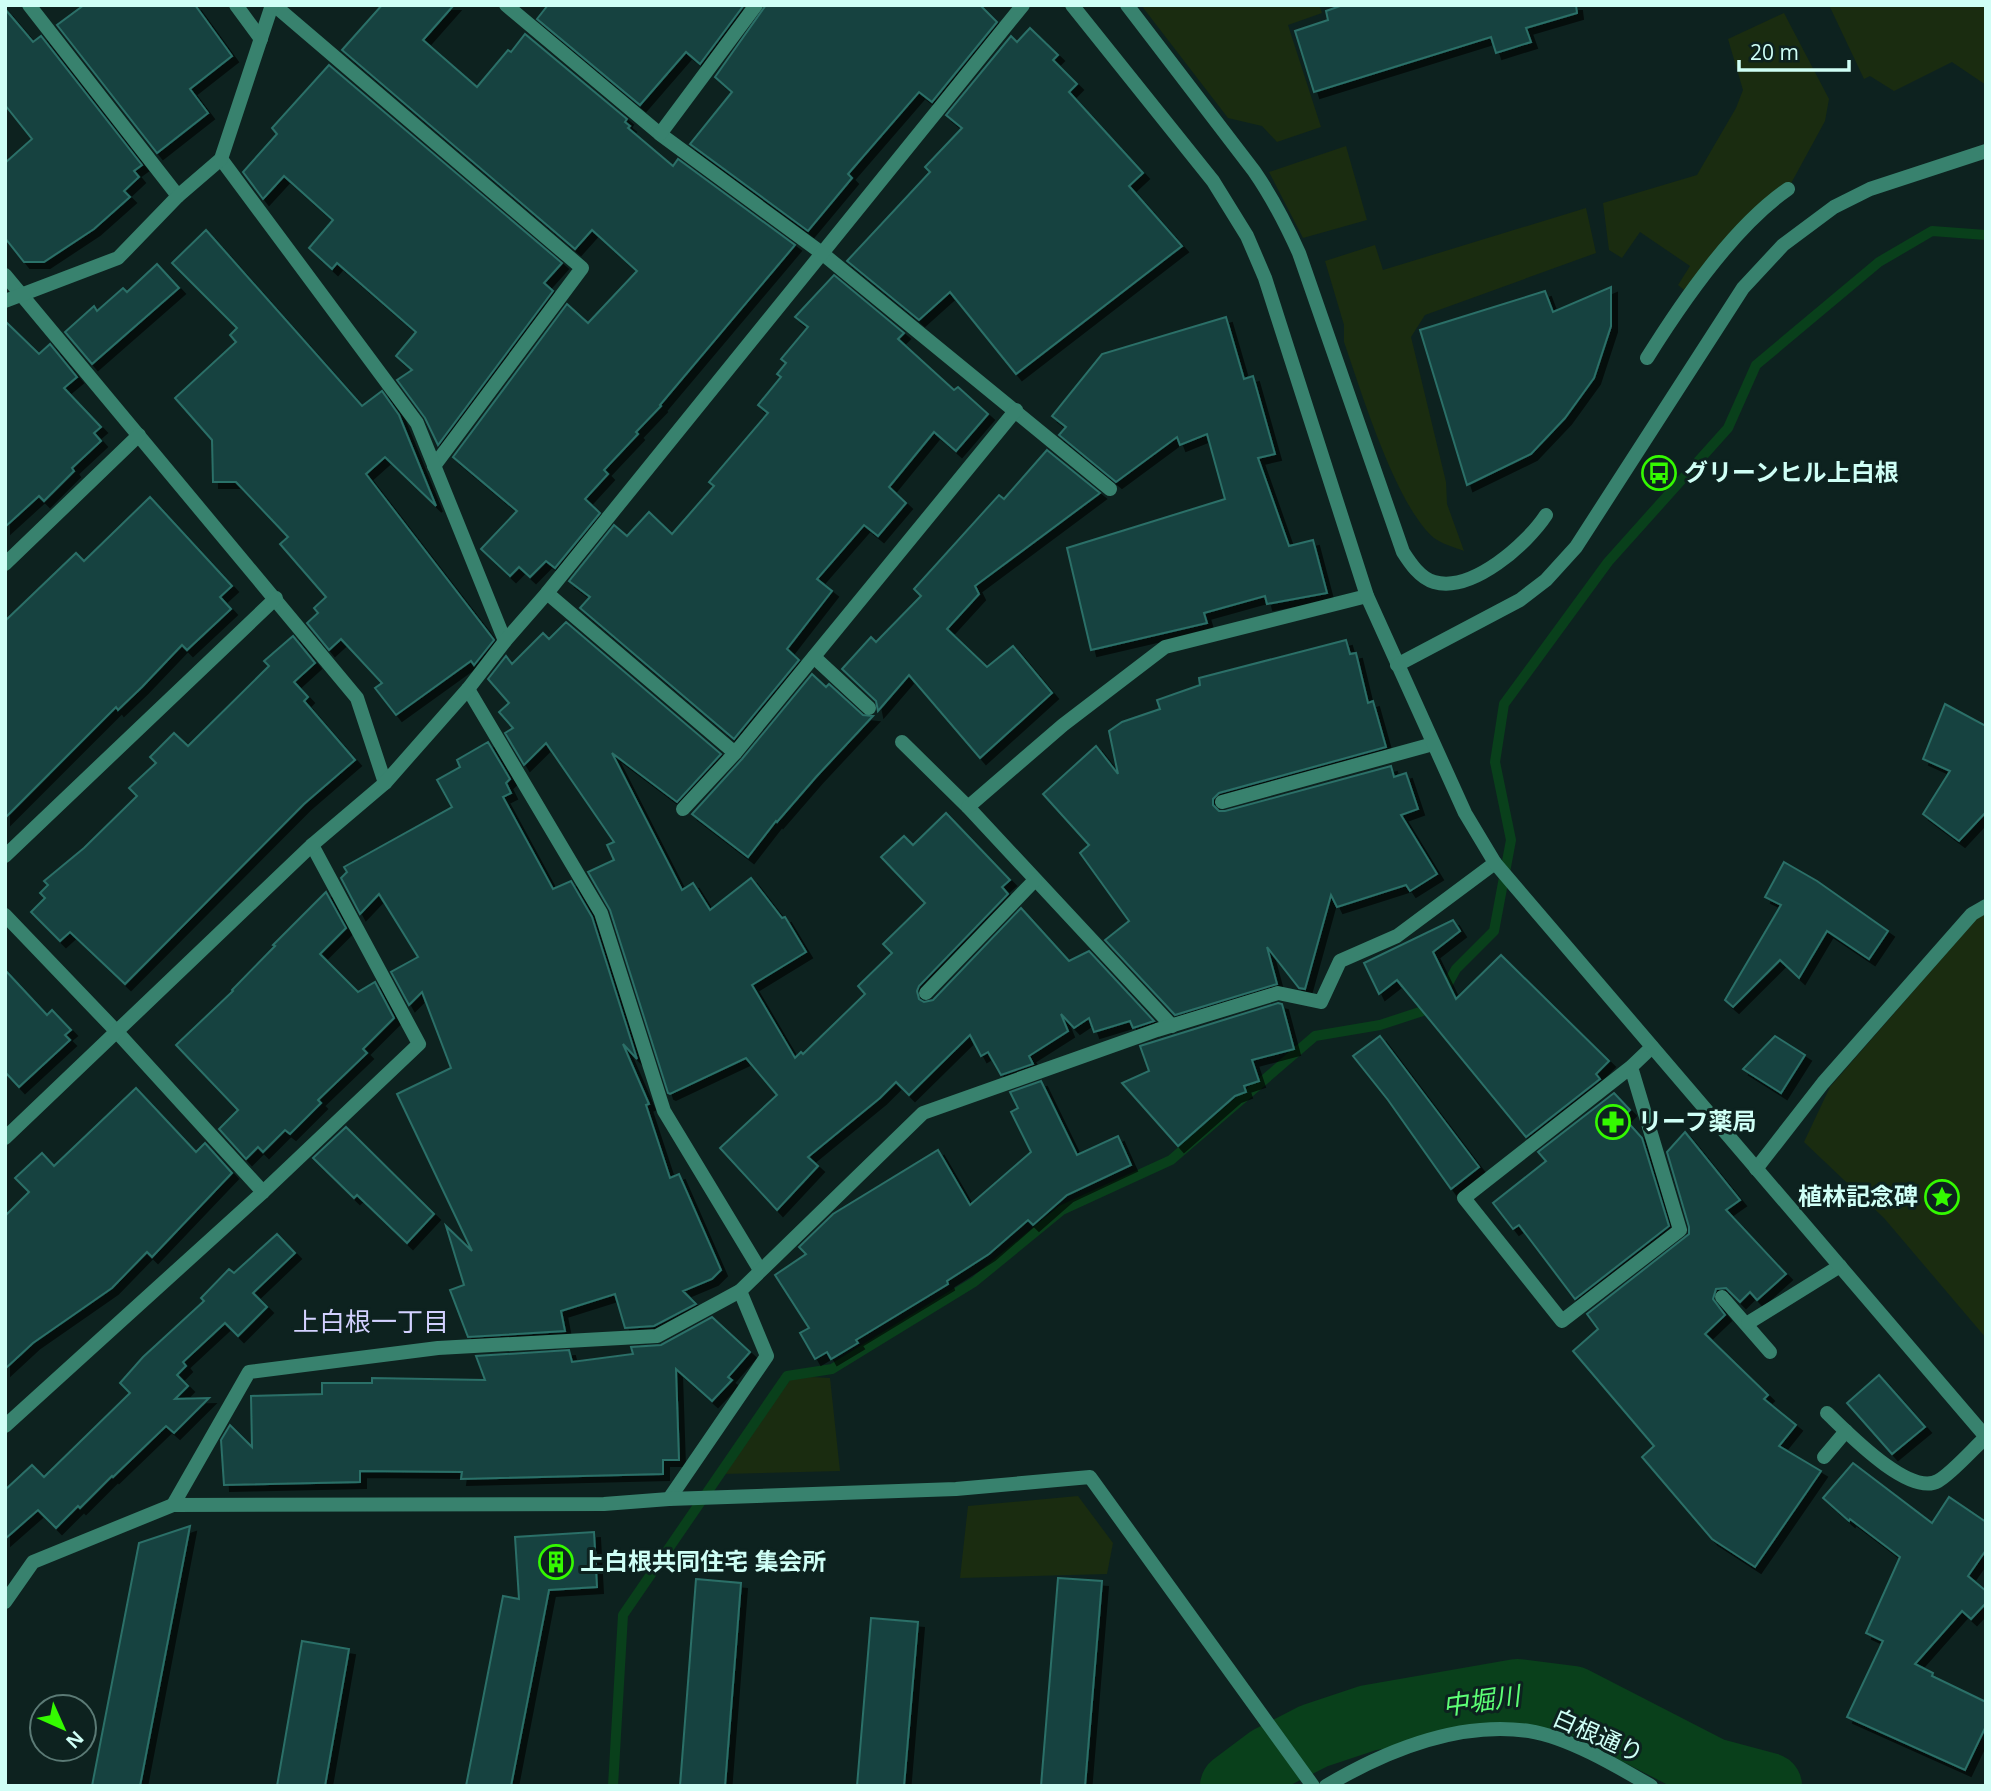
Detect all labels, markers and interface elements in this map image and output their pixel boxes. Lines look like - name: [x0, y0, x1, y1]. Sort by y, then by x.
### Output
- scale bar: [1739, 28, 1849, 72]
- text: 20 m: [1750, 38, 1799, 66]
- bus stop icon: グリーンヒル上白根: [1640, 454, 1678, 492]
- place label: グリーンヒル上白根: [1684, 455, 1899, 488]
- pharmacy icon: リーフ薬局: [1594, 1103, 1632, 1141]
- place label: リーフ薬局: [1638, 1104, 1757, 1137]
- place icon: 植林記念碑: [1923, 1178, 1961, 1216]
- place label: 植林記念碑: [1798, 1179, 1918, 1212]
- district label: 上白根一丁目: [293, 1303, 449, 1339]
- building icon: 上白根共同住宅 集会所: [537, 1543, 575, 1581]
- place label: 上白根共同住宅 集会所: [580, 1544, 826, 1577]
- water label: 中堀川: [1440, 1676, 1525, 1723]
- north arrow: [28, 1693, 98, 1763]
- street label: 白根通り: [1548, 1700, 1649, 1769]
- text: N: [60, 1725, 90, 1755]

